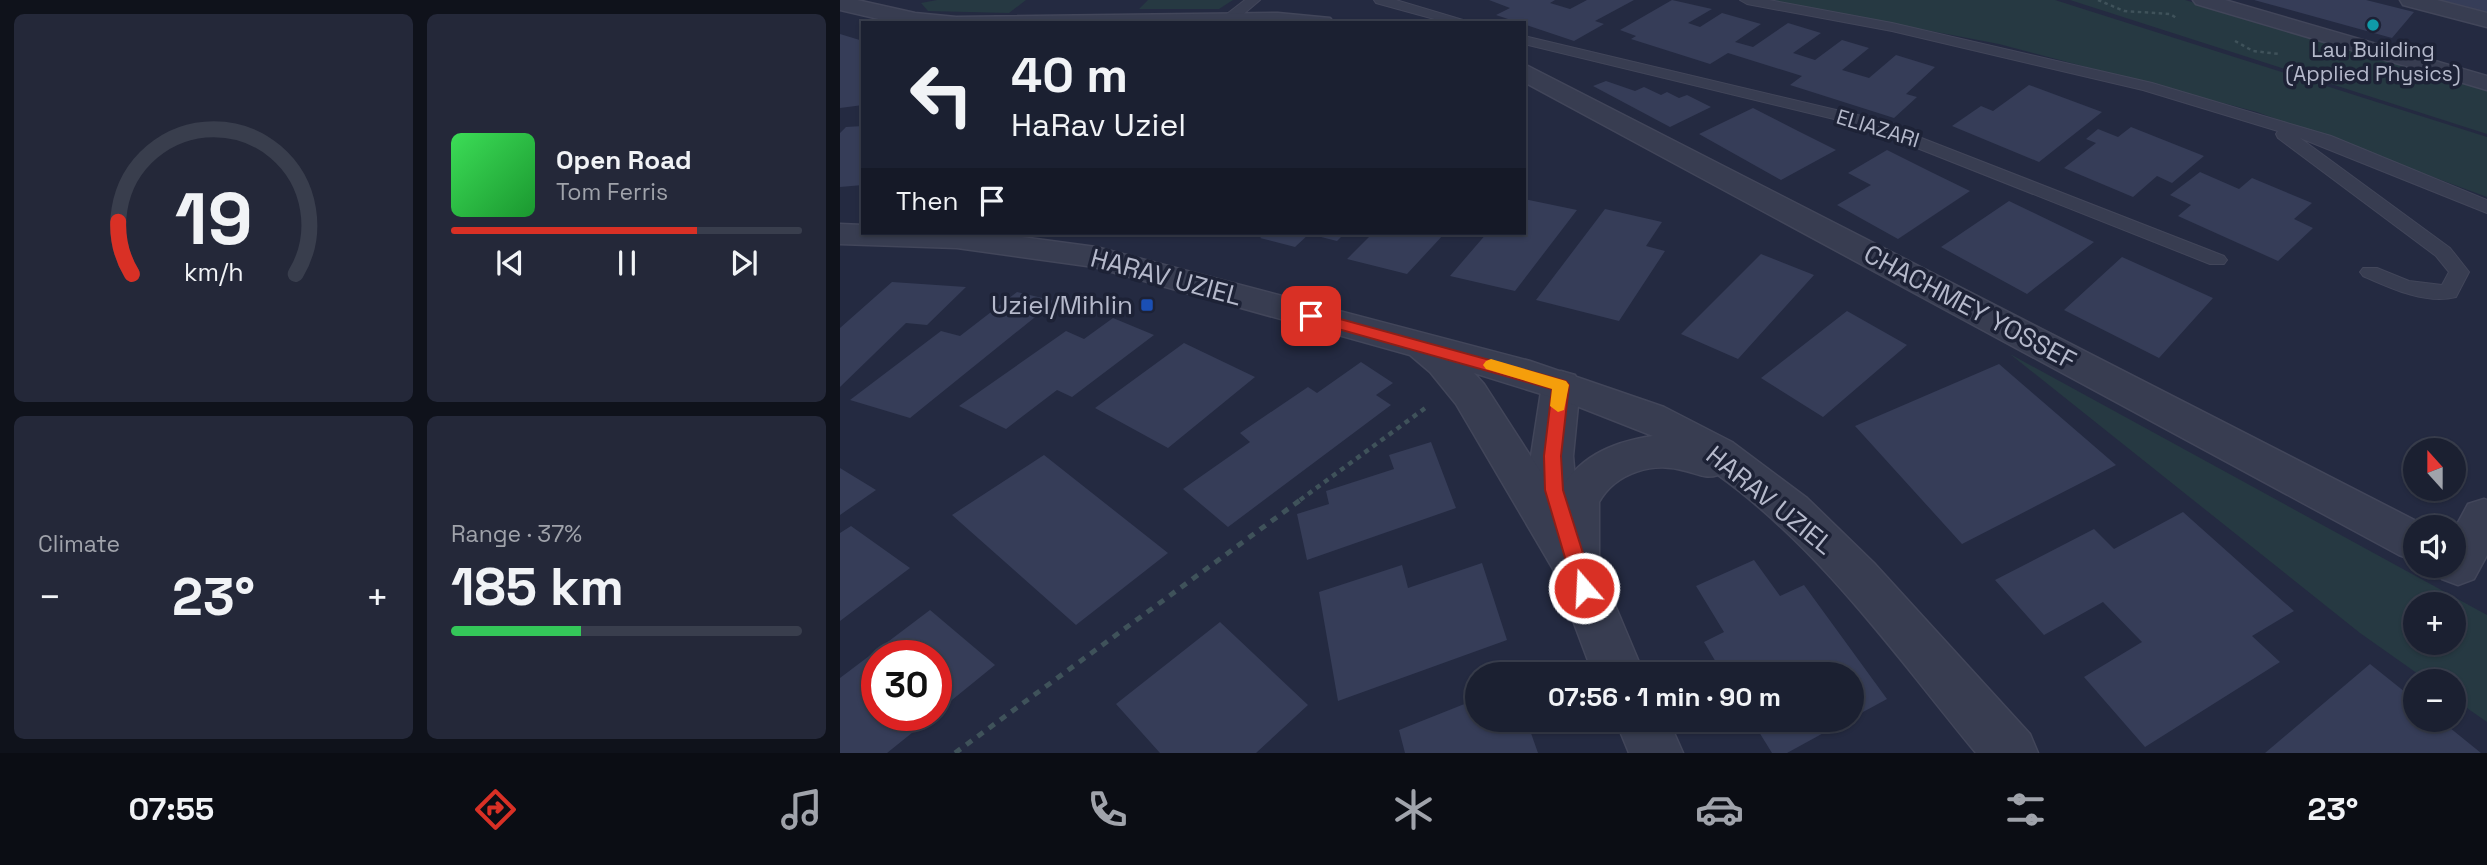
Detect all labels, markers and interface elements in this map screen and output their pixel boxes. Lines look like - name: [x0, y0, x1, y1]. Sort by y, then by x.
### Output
- marker: Lau Building (Applied Physics): [2365, 17, 2381, 33]
- place label: Lau Building (Applied Physics): [2285, 36, 2461, 87]
- text: 40 m: [1011, 44, 1128, 106]
- icon: left: [896, 49, 987, 140]
- street label: ELIAZARI: [1833, 103, 1923, 153]
- text: HaRav Uziel: [1011, 105, 1186, 145]
- text: Open Road: [556, 143, 692, 177]
- text: 19: [175, 172, 252, 265]
- text: Tom Ferris: [556, 177, 668, 207]
- icon: arrive: [973, 182, 1011, 220]
- text: Then: [896, 184, 959, 218]
- street label: CHACHMEY YOSSEF: [1858, 237, 2082, 377]
- street label: HARAV UZIEL: [1087, 241, 1245, 313]
- icon: previous: [491, 244, 529, 282]
- icon: pause: [608, 244, 646, 282]
- icon: next: [725, 244, 763, 282]
- text: km/h: [184, 256, 243, 288]
- pin: [1281, 286, 1341, 346]
- place label: Uziel/Mihlin: [991, 288, 1133, 322]
- marker: Uziel/Mihlin: [1139, 297, 1155, 313]
- icon: arrive: [1292, 297, 1330, 335]
- street label: HARAV UZIEL: [1699, 438, 1841, 562]
- north arrow: [2403, 438, 2466, 500]
- map controls: [2403, 438, 2466, 732]
- button: sound: [2403, 515, 2466, 578]
- text: Range · 37%: [451, 519, 582, 549]
- text: Climate: [38, 529, 120, 559]
- position arrow: [1547, 551, 1621, 625]
- text: 185 km: [451, 554, 624, 620]
- text: 23°: [172, 564, 255, 630]
- text: −: [38, 573, 62, 621]
- text: +: [365, 573, 389, 621]
- button: +: [2403, 592, 2466, 655]
- speed limit sign: 30: [861, 640, 952, 731]
- button: −: [2403, 669, 2466, 732]
- text: 07:56 · 1 min · 90 m: [1548, 680, 1781, 714]
- icon: directions: [471, 785, 520, 834]
- icon: music: [777, 785, 826, 834]
- icon: phone: [1083, 785, 1132, 834]
- icon: climate: [1389, 785, 1438, 834]
- icon: car: [1695, 785, 1744, 834]
- icon: filters: [2001, 785, 2050, 834]
- text: 07:55: [129, 789, 214, 829]
- text: 23°: [2307, 789, 2358, 829]

